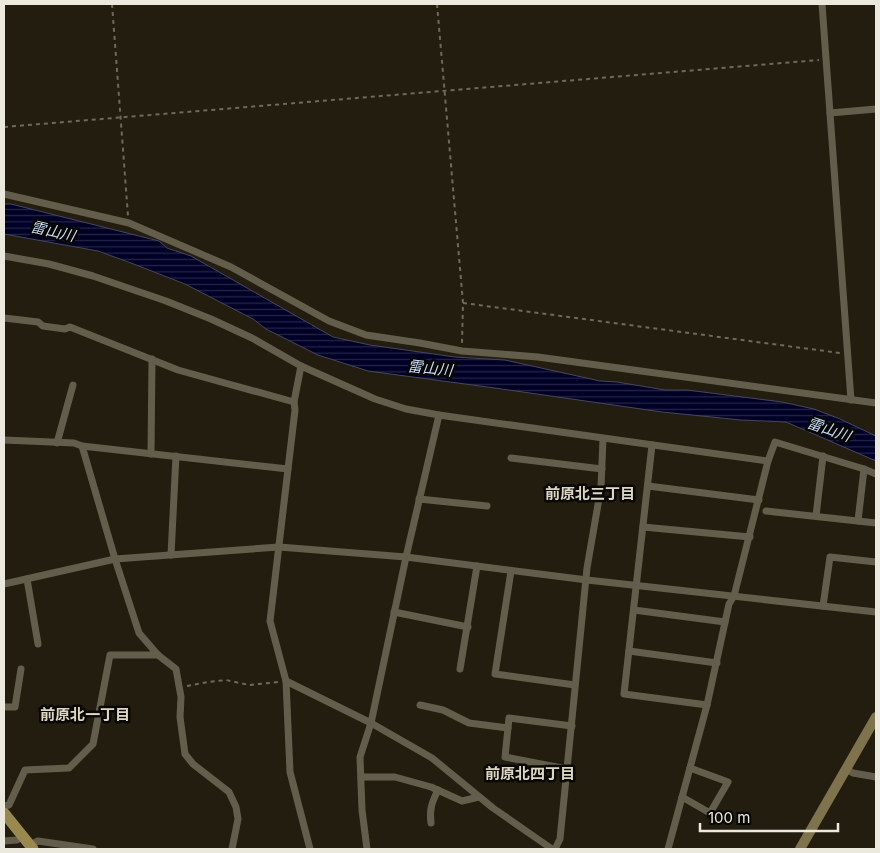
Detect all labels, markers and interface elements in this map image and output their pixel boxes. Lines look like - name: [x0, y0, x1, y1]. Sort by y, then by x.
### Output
- water label: 雷山川: [29, 217, 79, 246]
- water label: 雷山川: [407, 356, 455, 380]
- water label: 雷山川: [805, 413, 855, 446]
- district label: 前原北三丁目: [545, 484, 635, 503]
- district label: 前原北一丁目: [40, 705, 130, 724]
- district label: 前原北四丁目: [485, 764, 575, 783]
- scale bar: [700, 800, 838, 832]
- text: 100 m: [708, 808, 750, 827]

